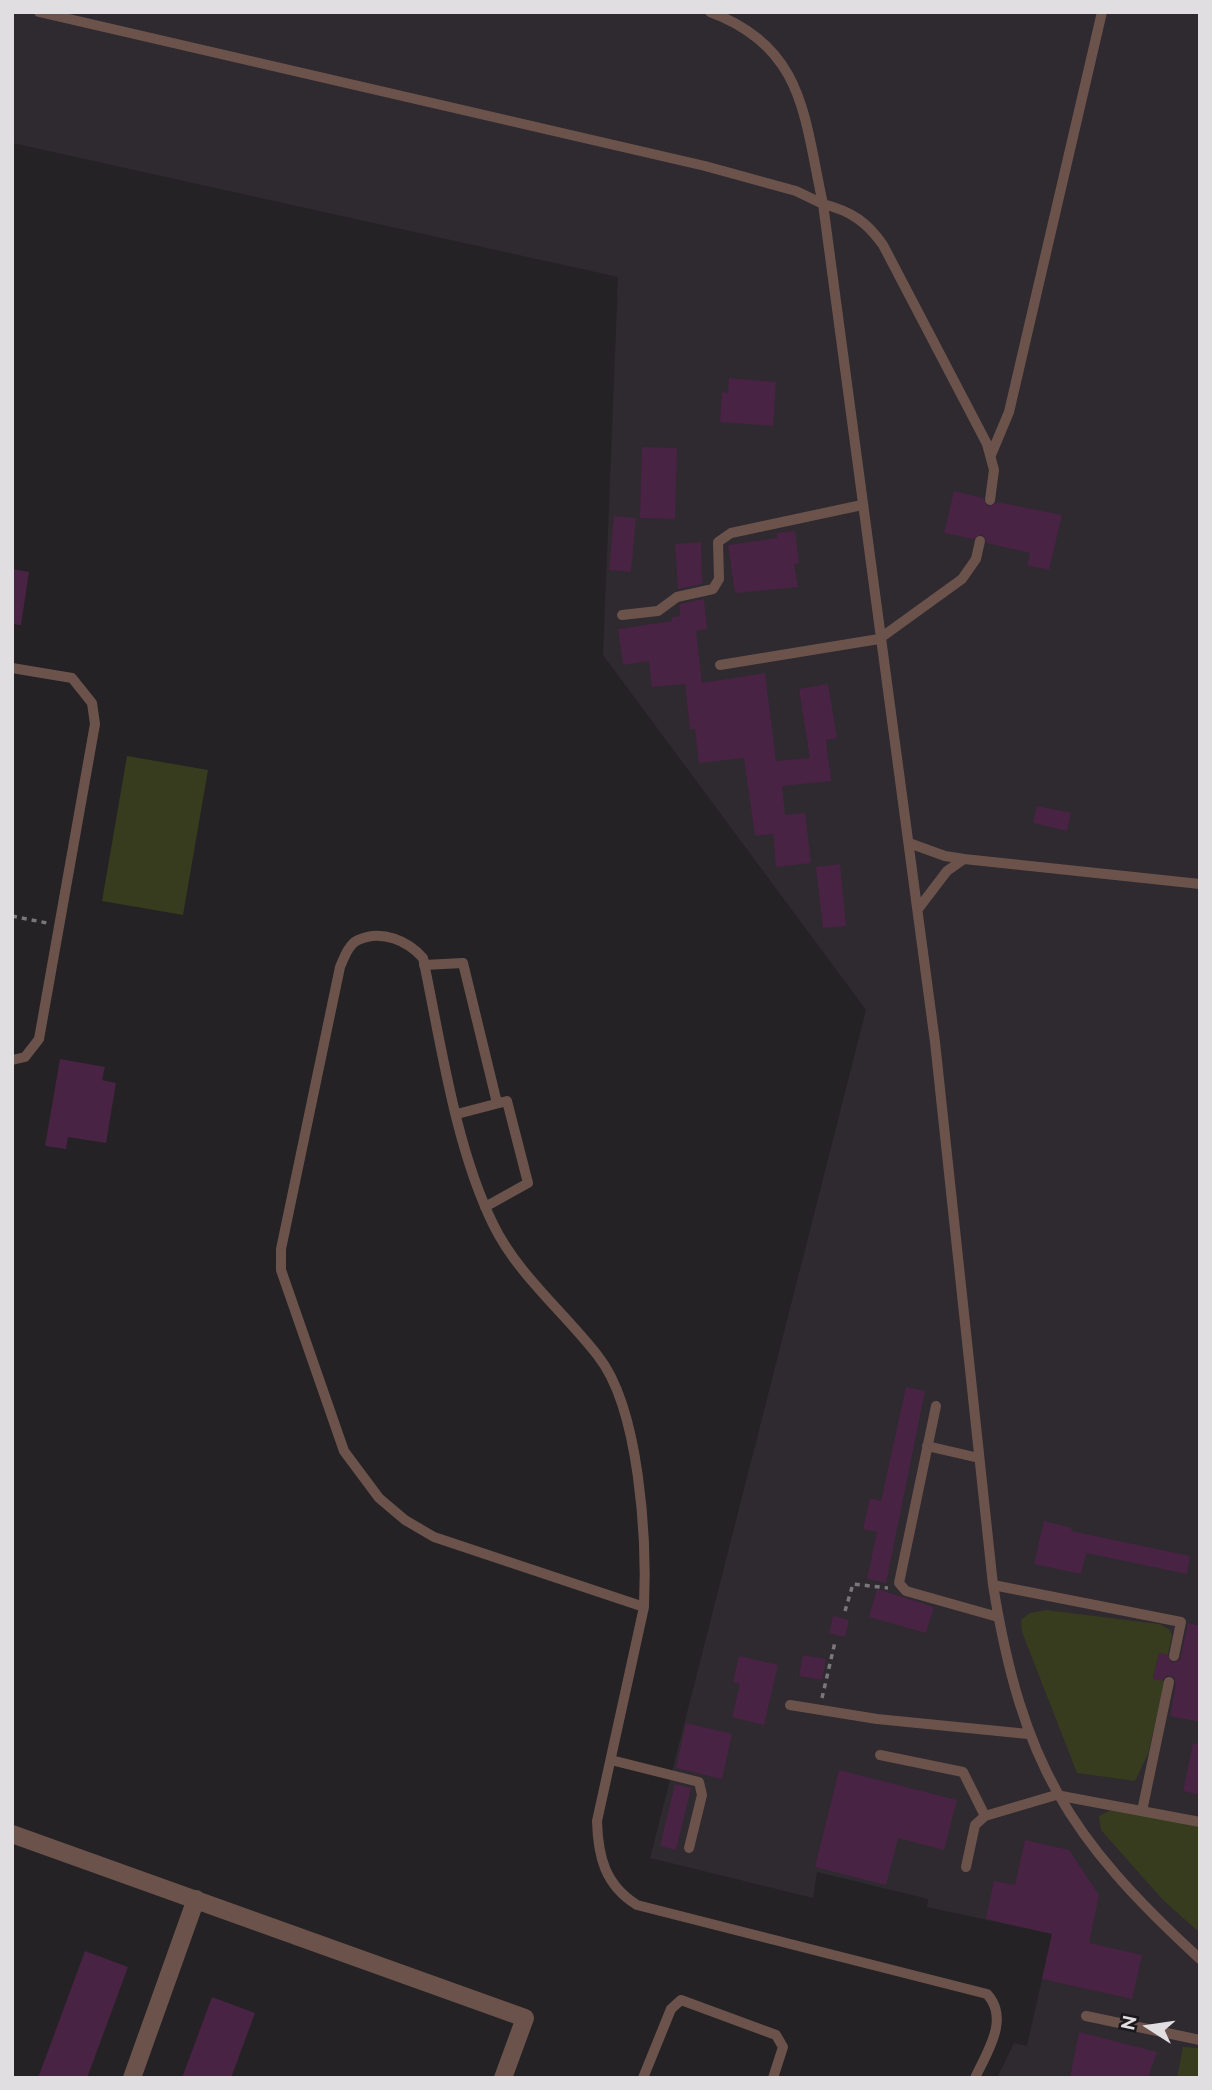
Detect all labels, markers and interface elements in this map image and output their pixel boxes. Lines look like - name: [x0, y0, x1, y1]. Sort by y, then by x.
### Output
- north arrow: [1114, 1992, 1184, 2062]
- text: N: [1116, 2013, 1141, 2032]

